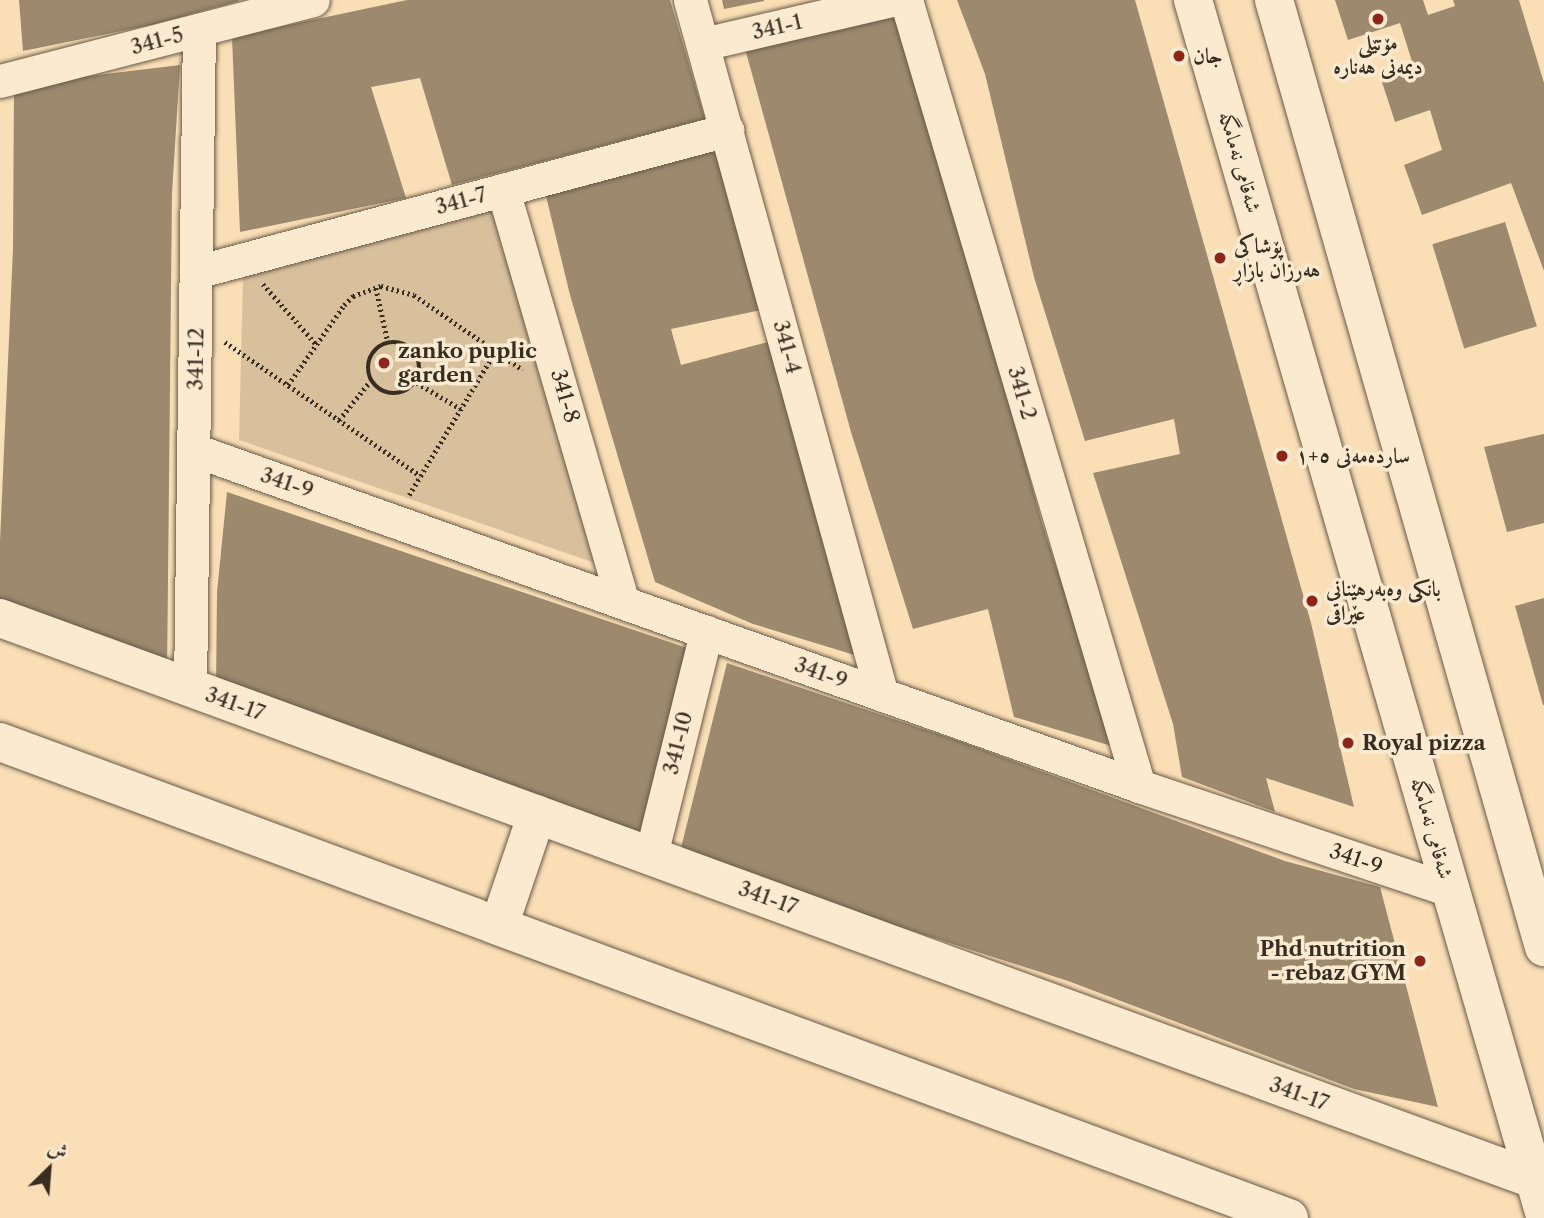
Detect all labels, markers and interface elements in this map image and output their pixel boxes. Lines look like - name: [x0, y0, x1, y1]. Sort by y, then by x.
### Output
- street label: 341-1: [749, 9, 805, 45]
- marker: مۆتێلی دیمەنی هەنارە: [1370, 11, 1386, 27]
- street label: 341-5: [128, 22, 186, 60]
- place label: مۆتێلی دیمەنی هەنارە: [1333, 30, 1423, 80]
- place label: جان: [1193, 43, 1223, 69]
- marker: جان: [1171, 48, 1187, 64]
- street label: شەقامی نەمامگە: [1213, 108, 1267, 216]
- street label: 341-7: [433, 182, 489, 220]
- place label: پۆشاکی هەرزان بازاڕ: [1234, 233, 1320, 283]
- marker: پۆشاکی هەرزان بازاڕ: [1212, 250, 1228, 266]
- street label: 341-4: [768, 318, 806, 376]
- street label: 341-12: [183, 327, 209, 391]
- place label: zanko puplic garden: [398, 338, 537, 388]
- marker: zanko puplic garden: [376, 355, 392, 371]
- street label: 341-2: [1002, 363, 1042, 423]
- street label: 341-8: [545, 366, 585, 426]
- place label: ساردەمەنی ٥+١: [1296, 443, 1410, 469]
- marker: ساردەمەنی ٥+١: [1274, 448, 1290, 464]
- street label: 341-9: [257, 462, 317, 504]
- place label: بانکی وەبەرهێنانی عێراقی: [1326, 576, 1441, 626]
- marker: بانکی وەبەرهێنانی عێراقی: [1304, 593, 1320, 609]
- street label: 341-9: [791, 652, 851, 694]
- street label: 341-17: [202, 682, 268, 726]
- street label: 341-10: [658, 709, 698, 777]
- place label: Royal pizza: [1362, 730, 1486, 756]
- marker: Royal pizza: [1340, 735, 1356, 751]
- street label: شەقامی نەمامگە: [1405, 774, 1459, 882]
- street label: 341-9: [1326, 838, 1386, 880]
- street label: 341-17: [735, 876, 801, 920]
- place label: Phd nutrition - rebaz GYM: [1260, 936, 1406, 986]
- marker: Phd nutrition - rebaz GYM: [1412, 953, 1428, 969]
- street label: 341-17: [1266, 1072, 1332, 1116]
- north arrow: [14, 1134, 84, 1204]
- text: ش: [45, 1135, 71, 1164]

